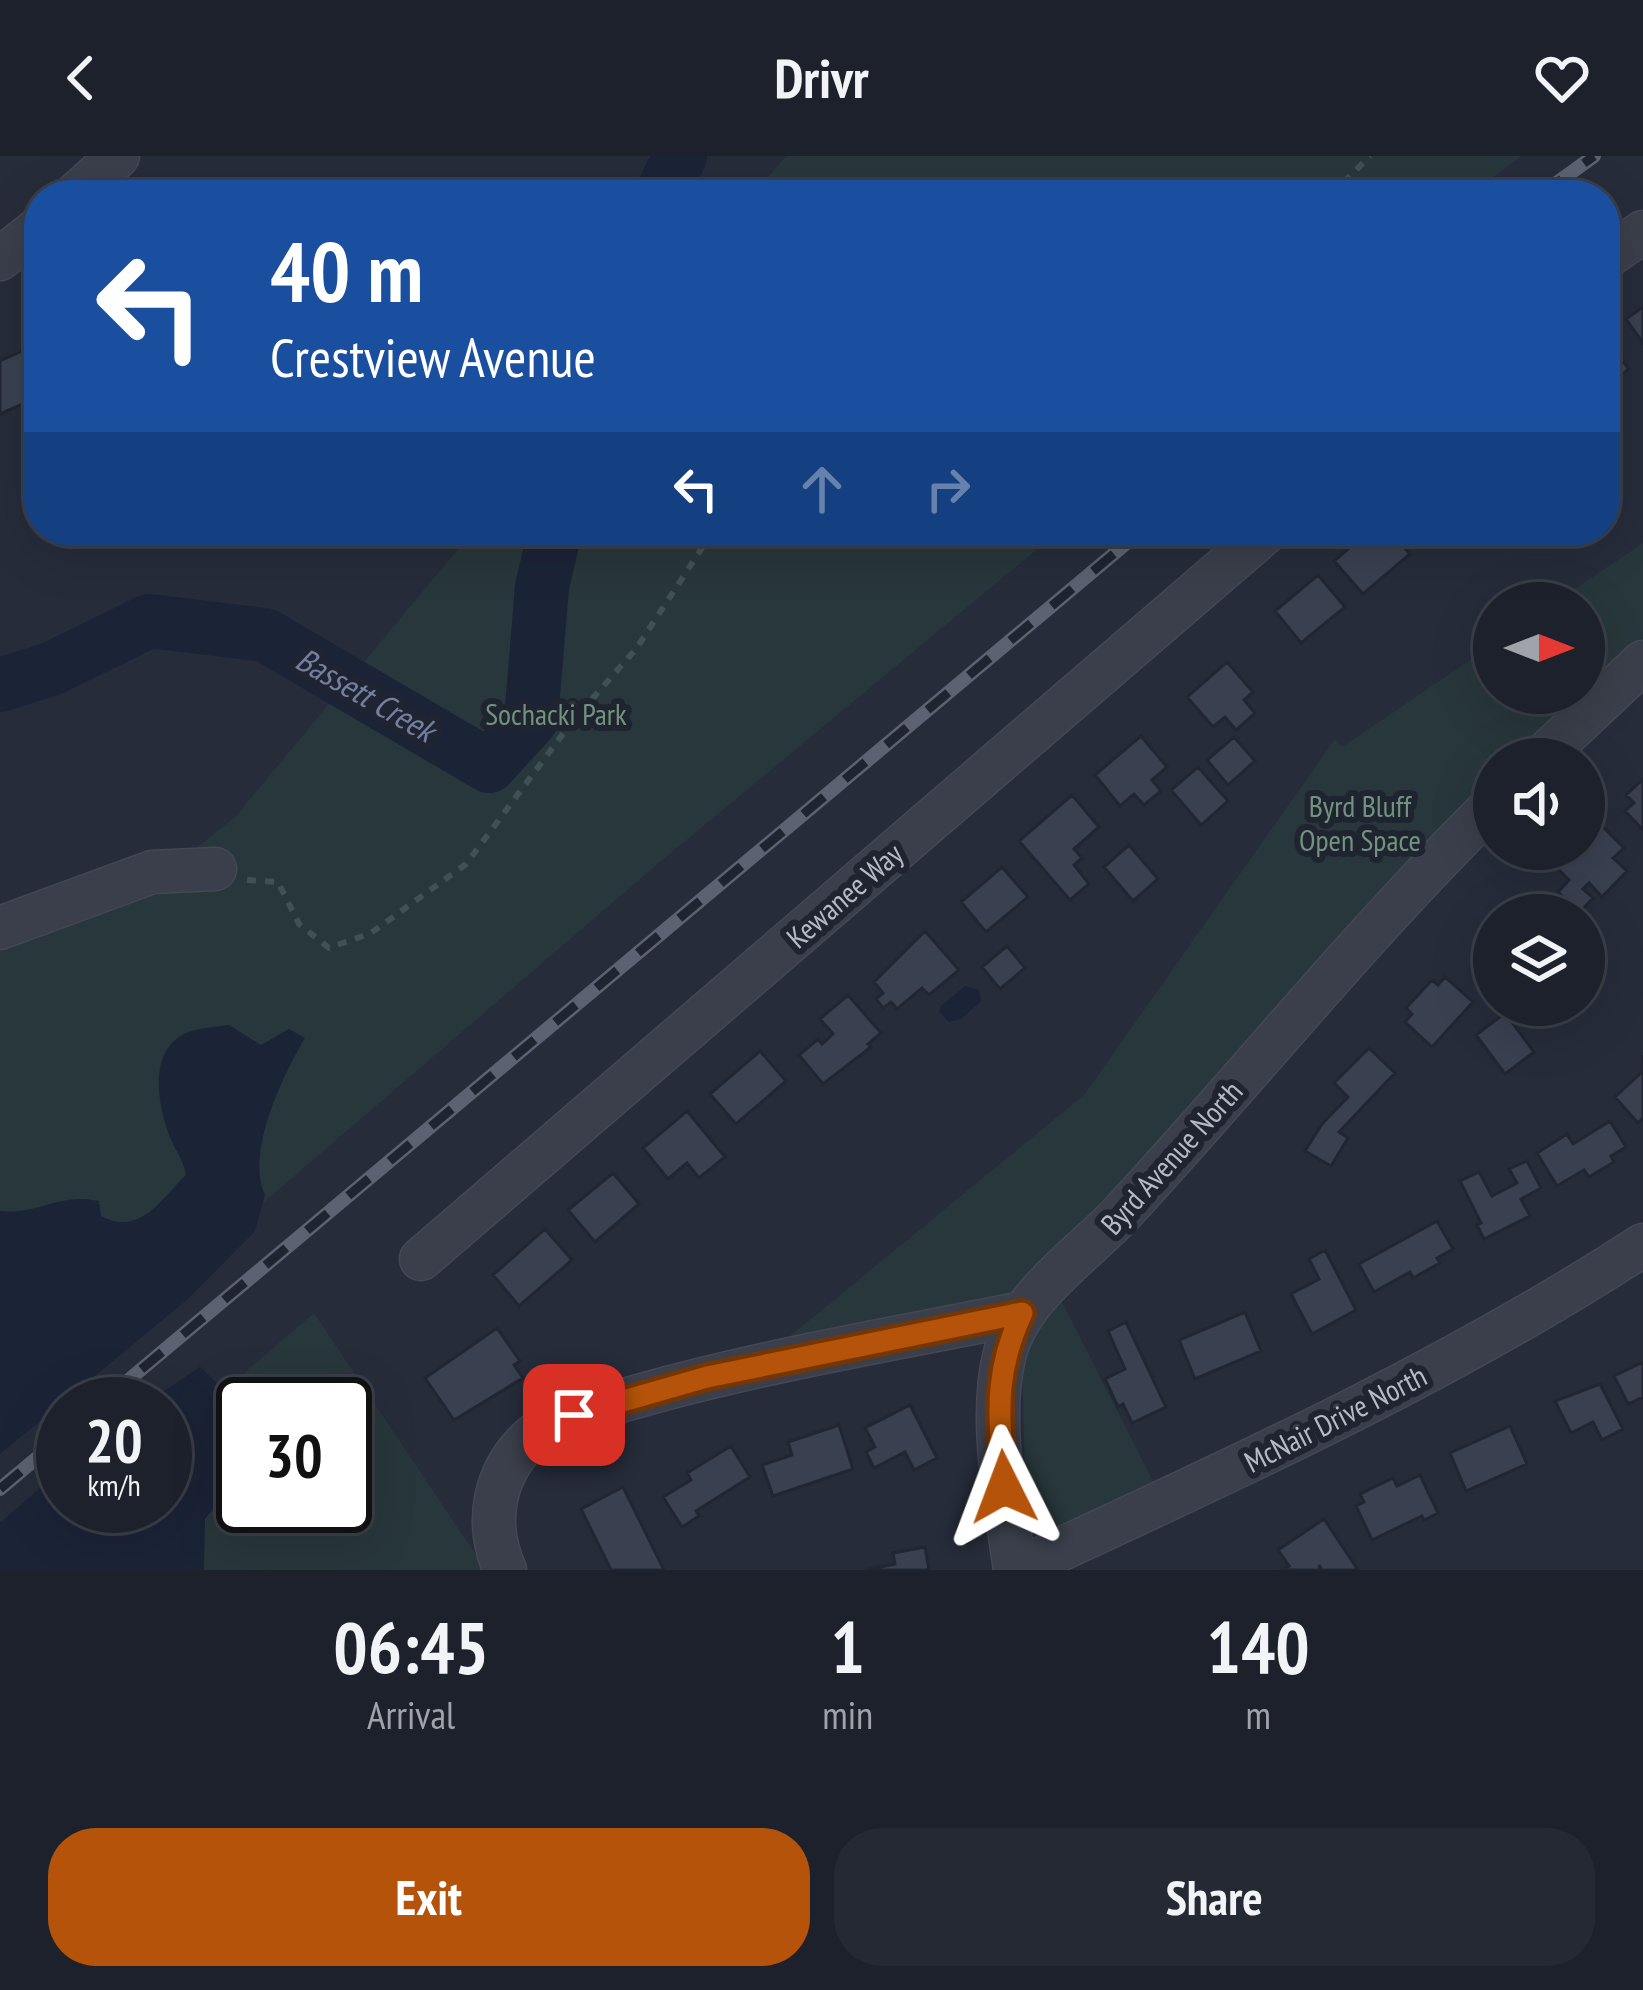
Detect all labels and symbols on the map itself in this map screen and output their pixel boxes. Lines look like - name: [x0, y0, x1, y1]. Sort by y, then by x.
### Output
- north arrow: [1473, 582, 1605, 714]
- water label: Bassett Creek: [289, 637, 447, 753]
- park label: Sochacki Park: [485, 694, 627, 733]
- park label: Byrd Bluff Open Space: [1299, 786, 1421, 859]
- street label: Kewanee Way: [778, 833, 911, 956]
- street label: Byrd Avenue North: [1092, 1072, 1250, 1242]
- street label: McNair Drive North: [1237, 1355, 1433, 1481]
- pin: [523, 1364, 625, 1466]
- speed limit sign: 30: [216, 1377, 372, 1533]
- position arrow: [941, 1424, 1067, 1550]

